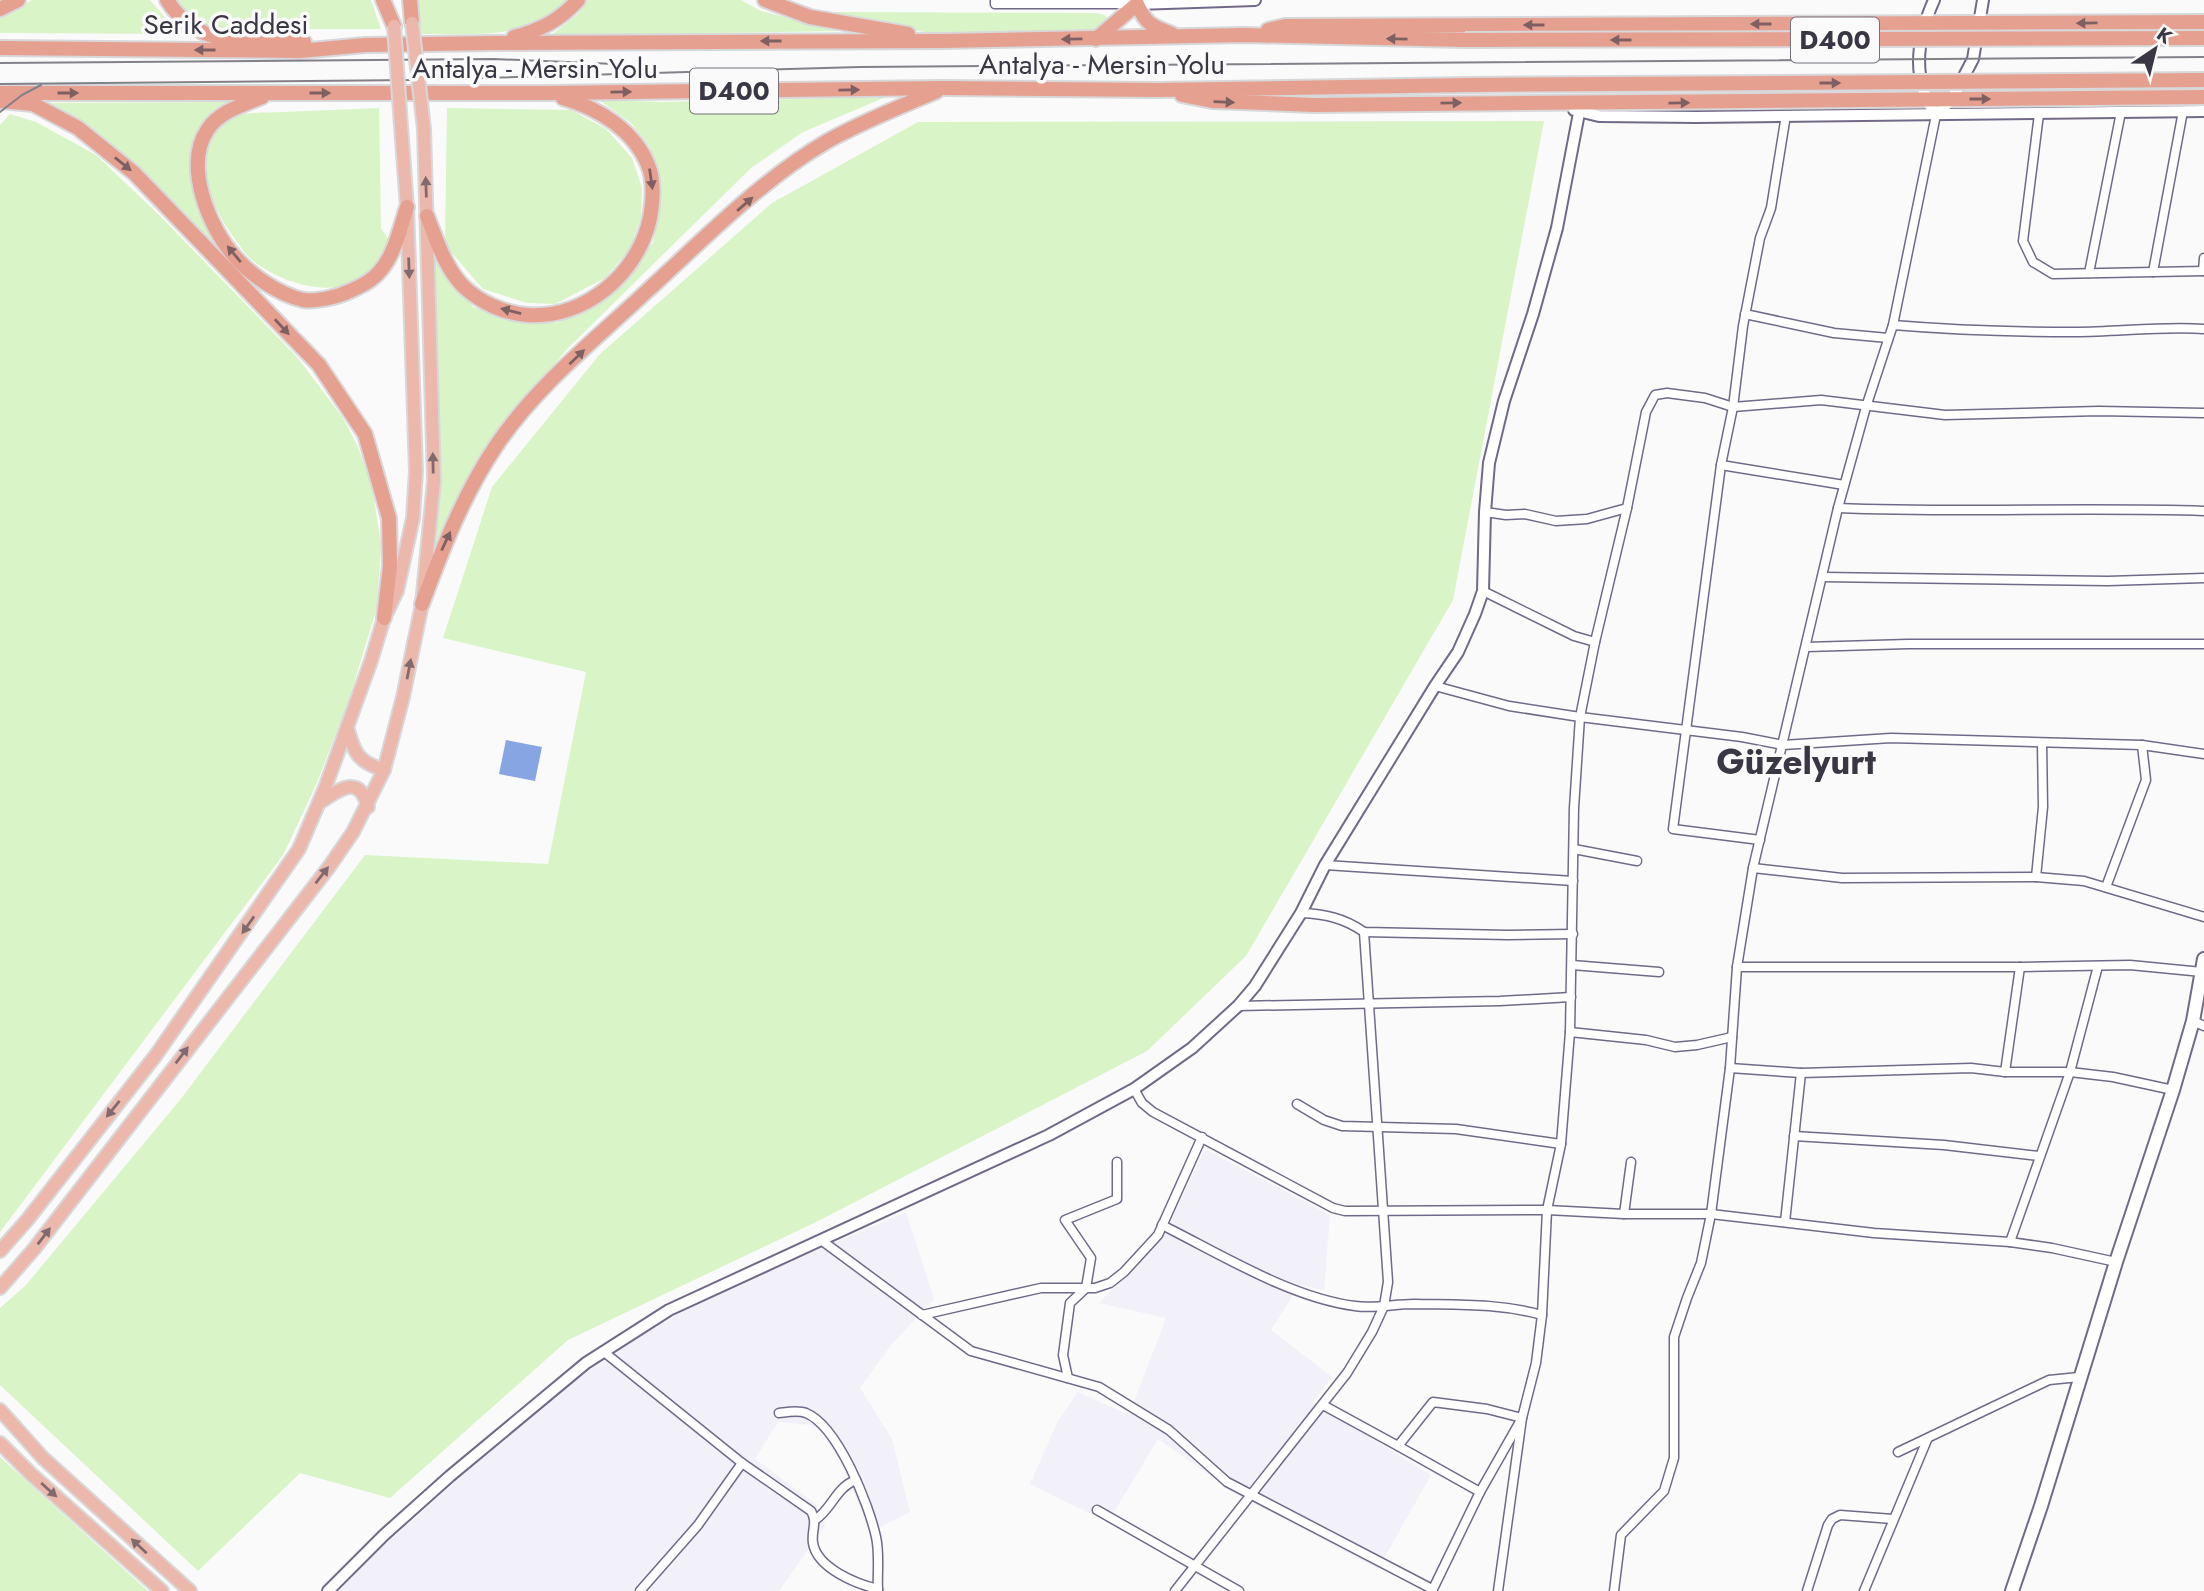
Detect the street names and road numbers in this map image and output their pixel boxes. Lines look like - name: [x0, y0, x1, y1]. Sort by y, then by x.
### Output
- street label: Serik Caddesi: [144, 4, 308, 45]
- road number: D400: [1791, 18, 1879, 62]
- street label: Antalya - Mersin Yolu: [979, 44, 1225, 85]
- street label: Antalya - Mersin Yolu: [412, 48, 658, 89]
- road number: D400: [690, 68, 778, 114]

